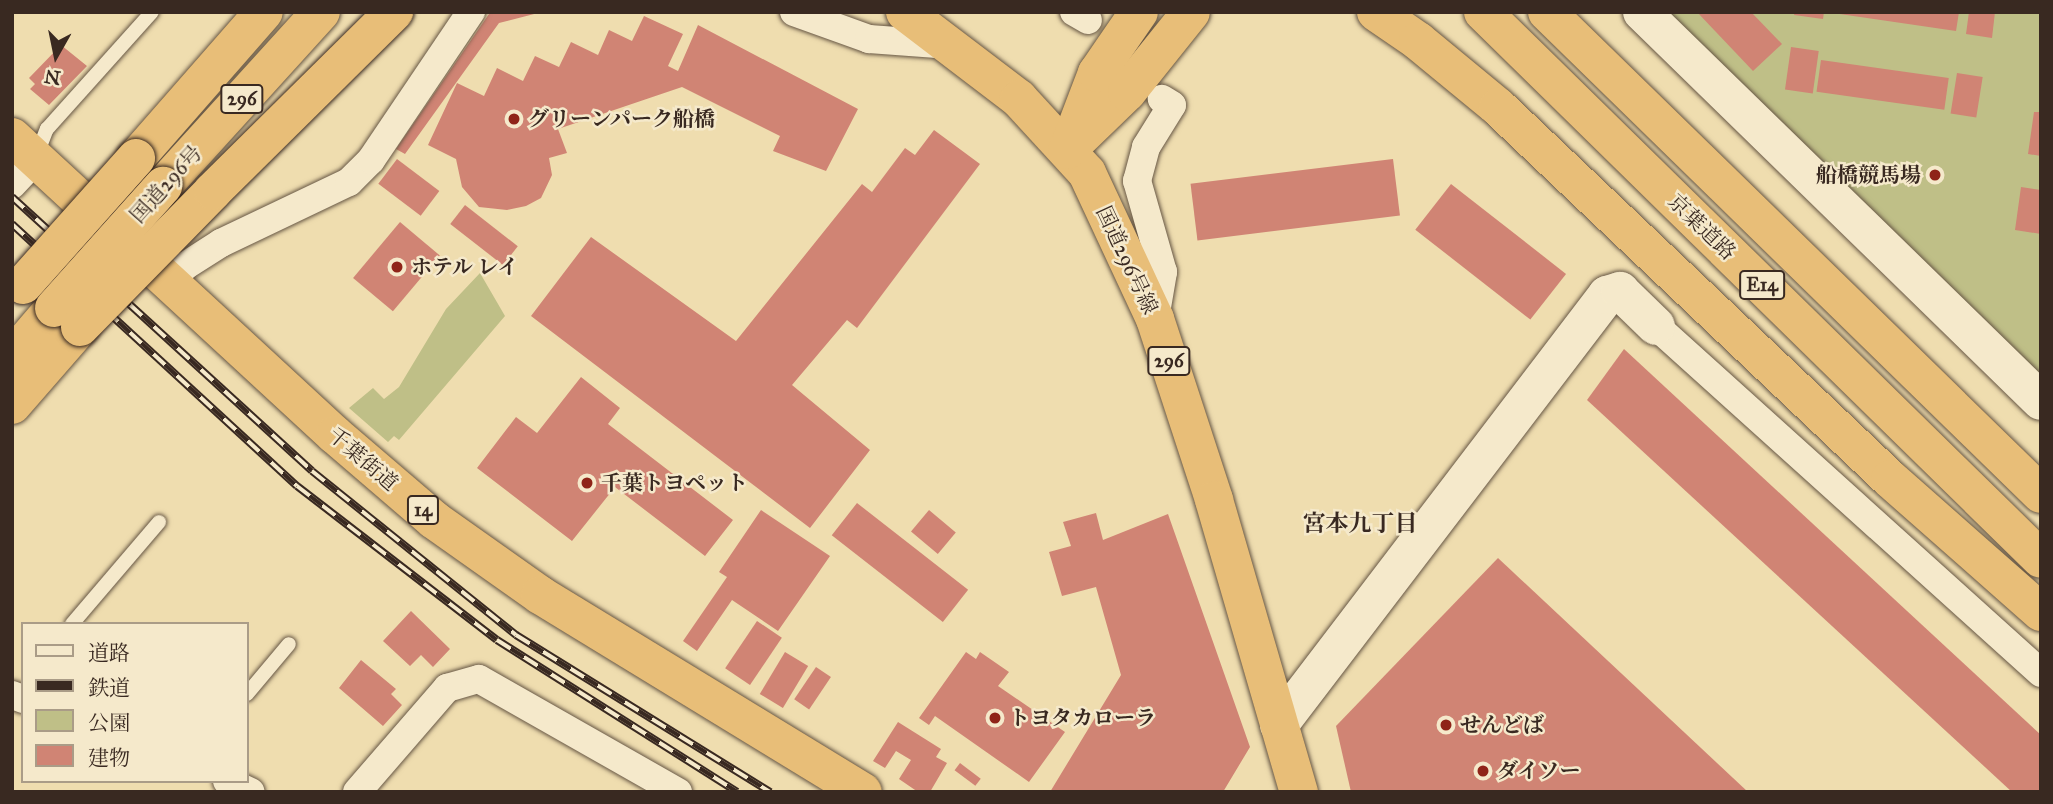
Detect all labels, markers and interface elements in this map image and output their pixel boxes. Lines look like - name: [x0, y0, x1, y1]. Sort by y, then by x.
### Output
- north arrow: [21, 21, 91, 91]
- text: N: [43, 65, 62, 90]
- road number: 296: [219, 83, 265, 114]
- place label: グリーンパーク船橋: [528, 106, 717, 132]
- marker: グリーンパーク船橋: [506, 111, 522, 127]
- street label: 国道296号: [125, 140, 207, 228]
- place label: 船橋競馬場: [1816, 162, 1921, 188]
- marker: 船橋競馬場: [1927, 167, 1943, 183]
- street label: 京葉道路: [1663, 189, 1741, 265]
- street label: 国道296号線: [1091, 202, 1163, 318]
- place label: ホテル レイ: [411, 254, 521, 280]
- marker: ホテル レイ: [389, 259, 405, 275]
- road number: E14: [1738, 270, 1786, 300]
- road number: 296: [1146, 346, 1192, 376]
- street label: 千葉街道: [323, 422, 403, 496]
- place label: 千葉トヨペット: [601, 470, 748, 496]
- marker: 千葉トヨペット: [579, 475, 595, 491]
- road number: 14: [406, 495, 440, 526]
- district label: 宮本九丁目: [1303, 509, 1417, 537]
- legend: [21, 622, 248, 783]
- text: 道路: [88, 640, 130, 666]
- text: 鉄道: [88, 675, 130, 701]
- place label: トヨタカローラ: [1009, 705, 1156, 731]
- text: 公園: [88, 710, 130, 736]
- marker: トヨタカローラ: [987, 710, 1003, 726]
- place label: せんどば: [1460, 712, 1544, 738]
- marker: せんどば: [1438, 717, 1454, 733]
- text: 建物: [88, 745, 130, 771]
- place label: ダイソー: [1497, 758, 1581, 784]
- marker: ダイソー: [1475, 763, 1491, 779]

